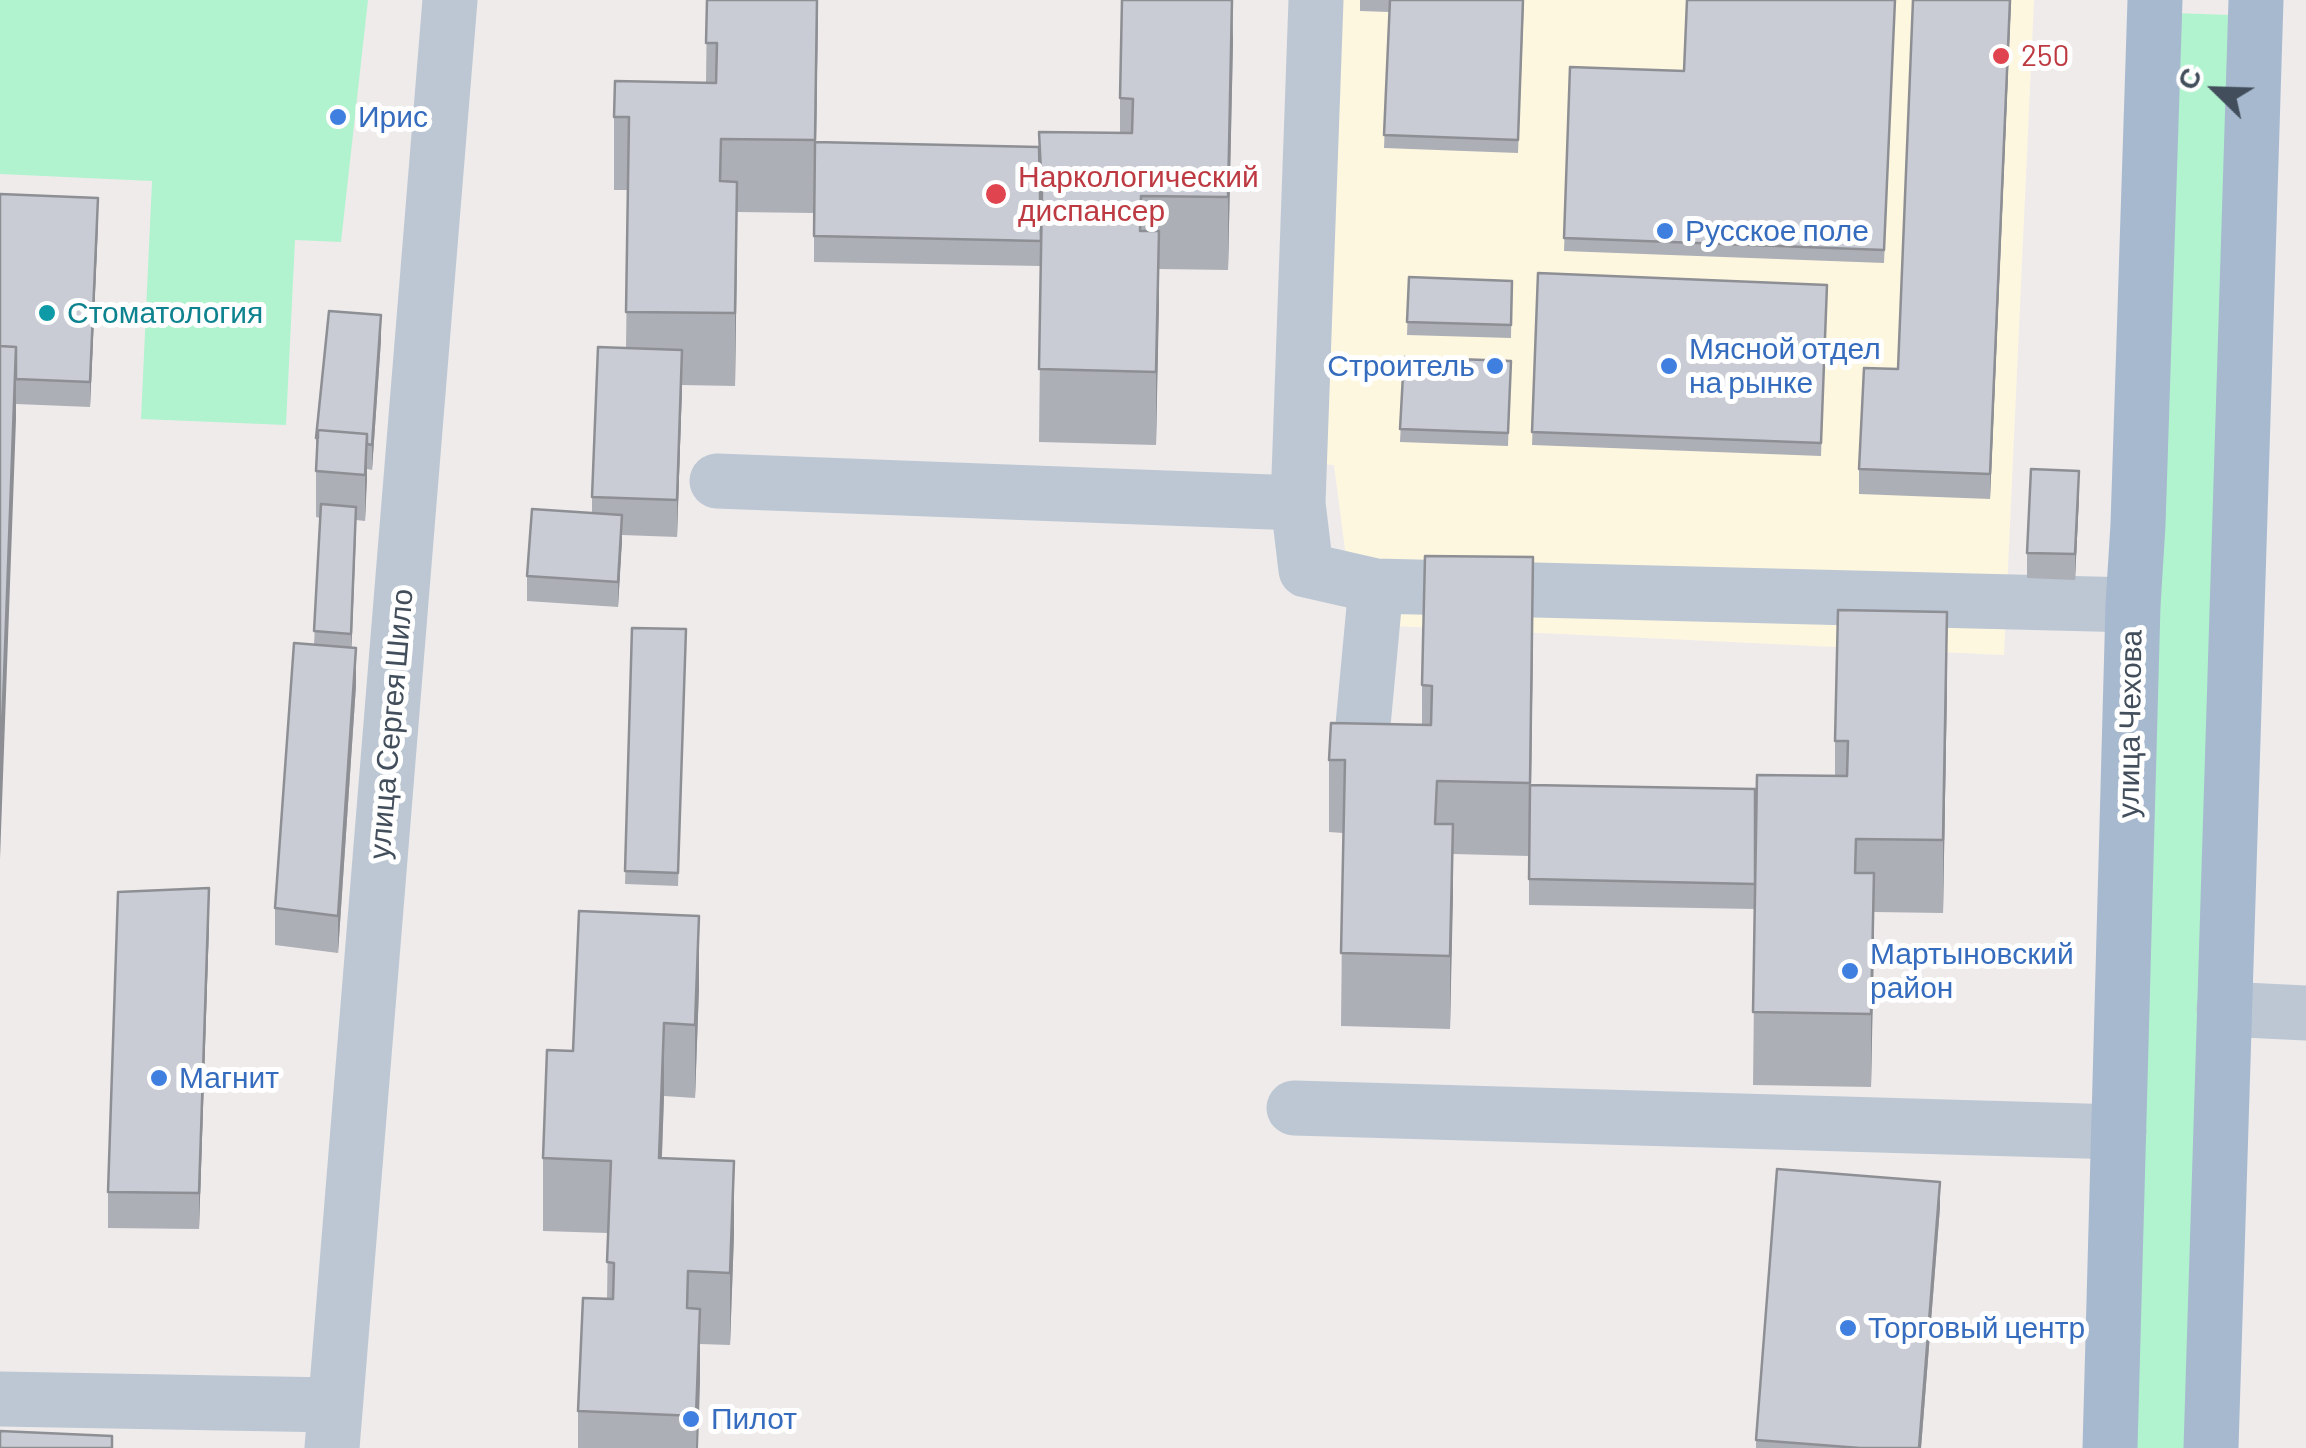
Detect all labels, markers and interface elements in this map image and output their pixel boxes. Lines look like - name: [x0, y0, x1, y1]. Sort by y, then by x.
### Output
- place label: 250: [2021, 38, 2069, 74]
- north arrow: [2166, 40, 2266, 140]
- marker: 250: [1990, 45, 2012, 67]
- text: С: [2169, 62, 2208, 94]
- place label: Ирис: [358, 99, 428, 135]
- marker: Ирис: [327, 106, 349, 128]
- place label: Наркологический диспансер: [1018, 159, 1259, 230]
- marker: Наркологический диспансер: [983, 181, 1009, 207]
- place label: Русское поле: [1685, 213, 1869, 249]
- marker: Русское поле: [1654, 220, 1676, 242]
- place label: Стоматология: [67, 295, 263, 331]
- marker: Стоматология: [36, 302, 58, 324]
- place label: Мясной отдел на рынке: [1689, 331, 1881, 402]
- place label: Строитель: [1327, 348, 1475, 384]
- marker: Строитель: [1484, 355, 1506, 377]
- marker: Мясной отдел на рынке: [1658, 355, 1680, 377]
- street label: улица Сергея Шило: [361, 587, 421, 861]
- street label: улица Чехова: [2110, 630, 2150, 818]
- place label: Мартыновский район: [1870, 936, 2074, 1006]
- marker: Мартыновский район: [1839, 960, 1861, 982]
- place label: Магнит: [179, 1060, 279, 1096]
- marker: Магнит: [148, 1067, 170, 1089]
- place label: Торговый центр: [1868, 1310, 2085, 1346]
- marker: Торговый центр: [1837, 1317, 1859, 1339]
- place label: Пилот: [711, 1401, 797, 1437]
- marker: Пилот: [680, 1408, 702, 1430]

